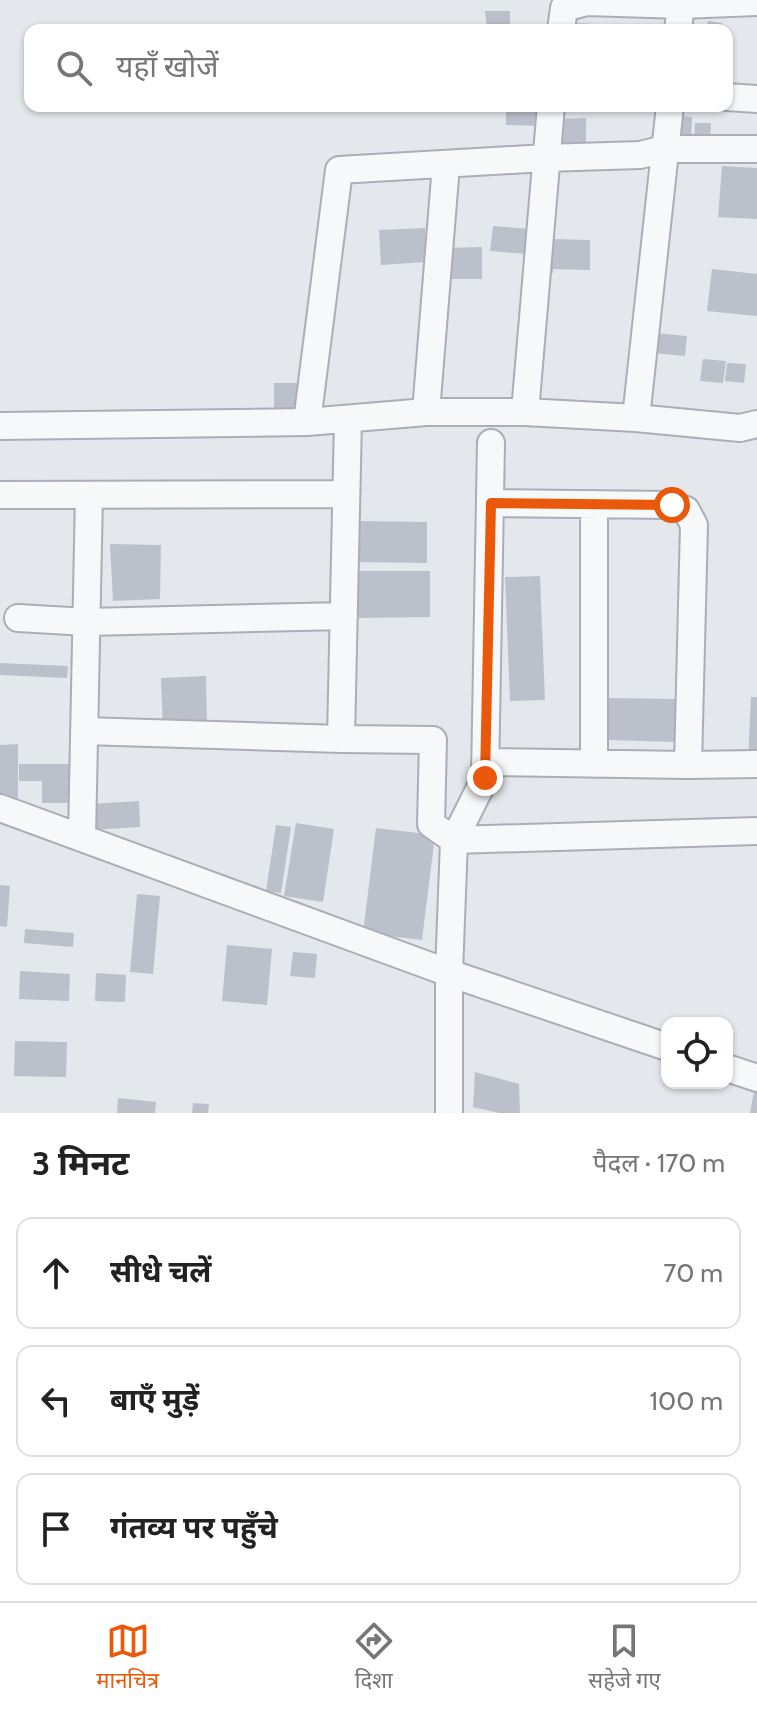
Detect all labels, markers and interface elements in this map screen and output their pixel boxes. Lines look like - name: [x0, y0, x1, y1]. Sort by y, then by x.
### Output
- search box: [24, 24, 733, 112]
- icon: search: [52, 46, 96, 90]
- text: यहाँ खोजें: [116, 48, 218, 85]
- route start: [654, 487, 690, 523]
- route end: [467, 760, 503, 796]
- map controls: [661, 1017, 733, 1089]
- button: locate: [661, 1017, 733, 1089]
- text: 3 मिनट: [32, 1142, 129, 1184]
- text: पैदल · 170 m: [593, 1147, 725, 1179]
- icon: ahead: [34, 1251, 78, 1295]
- text: सीधे चलें: [110, 1253, 211, 1290]
- text: 70 m: [663, 1257, 723, 1289]
- icon: left: [34, 1379, 78, 1423]
- text: बाएँ मुड़ें: [110, 1381, 199, 1418]
- text: 100 m: [650, 1385, 723, 1417]
- icon: arrive: [34, 1507, 78, 1551]
- text: गंतव्य पर पहुँचे: [110, 1509, 278, 1546]
- tab: मानचित्र: [96, 1619, 159, 1697]
- tab: दिशा: [352, 1619, 396, 1697]
- tab: सहेजे गए: [588, 1619, 661, 1697]

